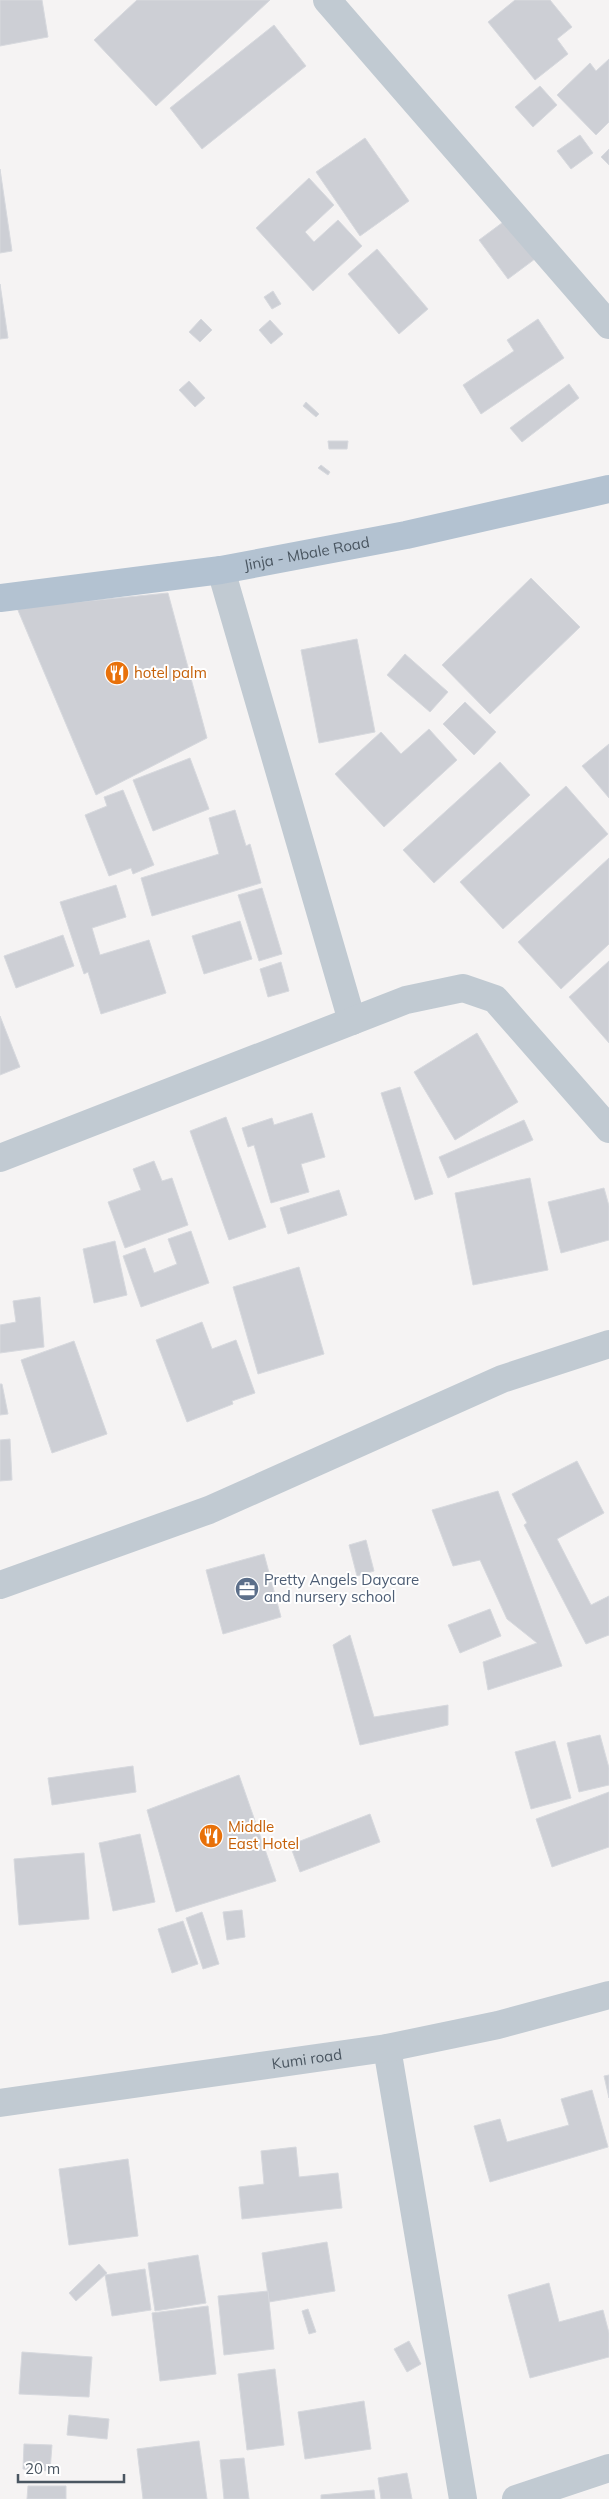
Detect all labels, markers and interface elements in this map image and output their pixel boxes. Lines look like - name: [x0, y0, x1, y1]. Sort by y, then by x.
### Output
- street label: Jinja - Mbale Road: [242, 532, 371, 574]
- restaurant icon: hotel palm: [104, 660, 130, 686]
- place label: hotel palm: [134, 663, 207, 682]
- place label: Pretty Angels Daycare and nursery school: [264, 1570, 419, 1606]
- office icon: Pretty Angels Daycare and nursery school: [234, 1576, 260, 1602]
- place label: Middle East Hotel: [228, 1817, 299, 1853]
- restaurant icon: Middle East Hotel: [198, 1823, 224, 1849]
- street label: Kumi road: [271, 2045, 343, 2073]
- scale bar: [18, 2452, 124, 2484]
- text: 20 m: [25, 2459, 60, 2478]

